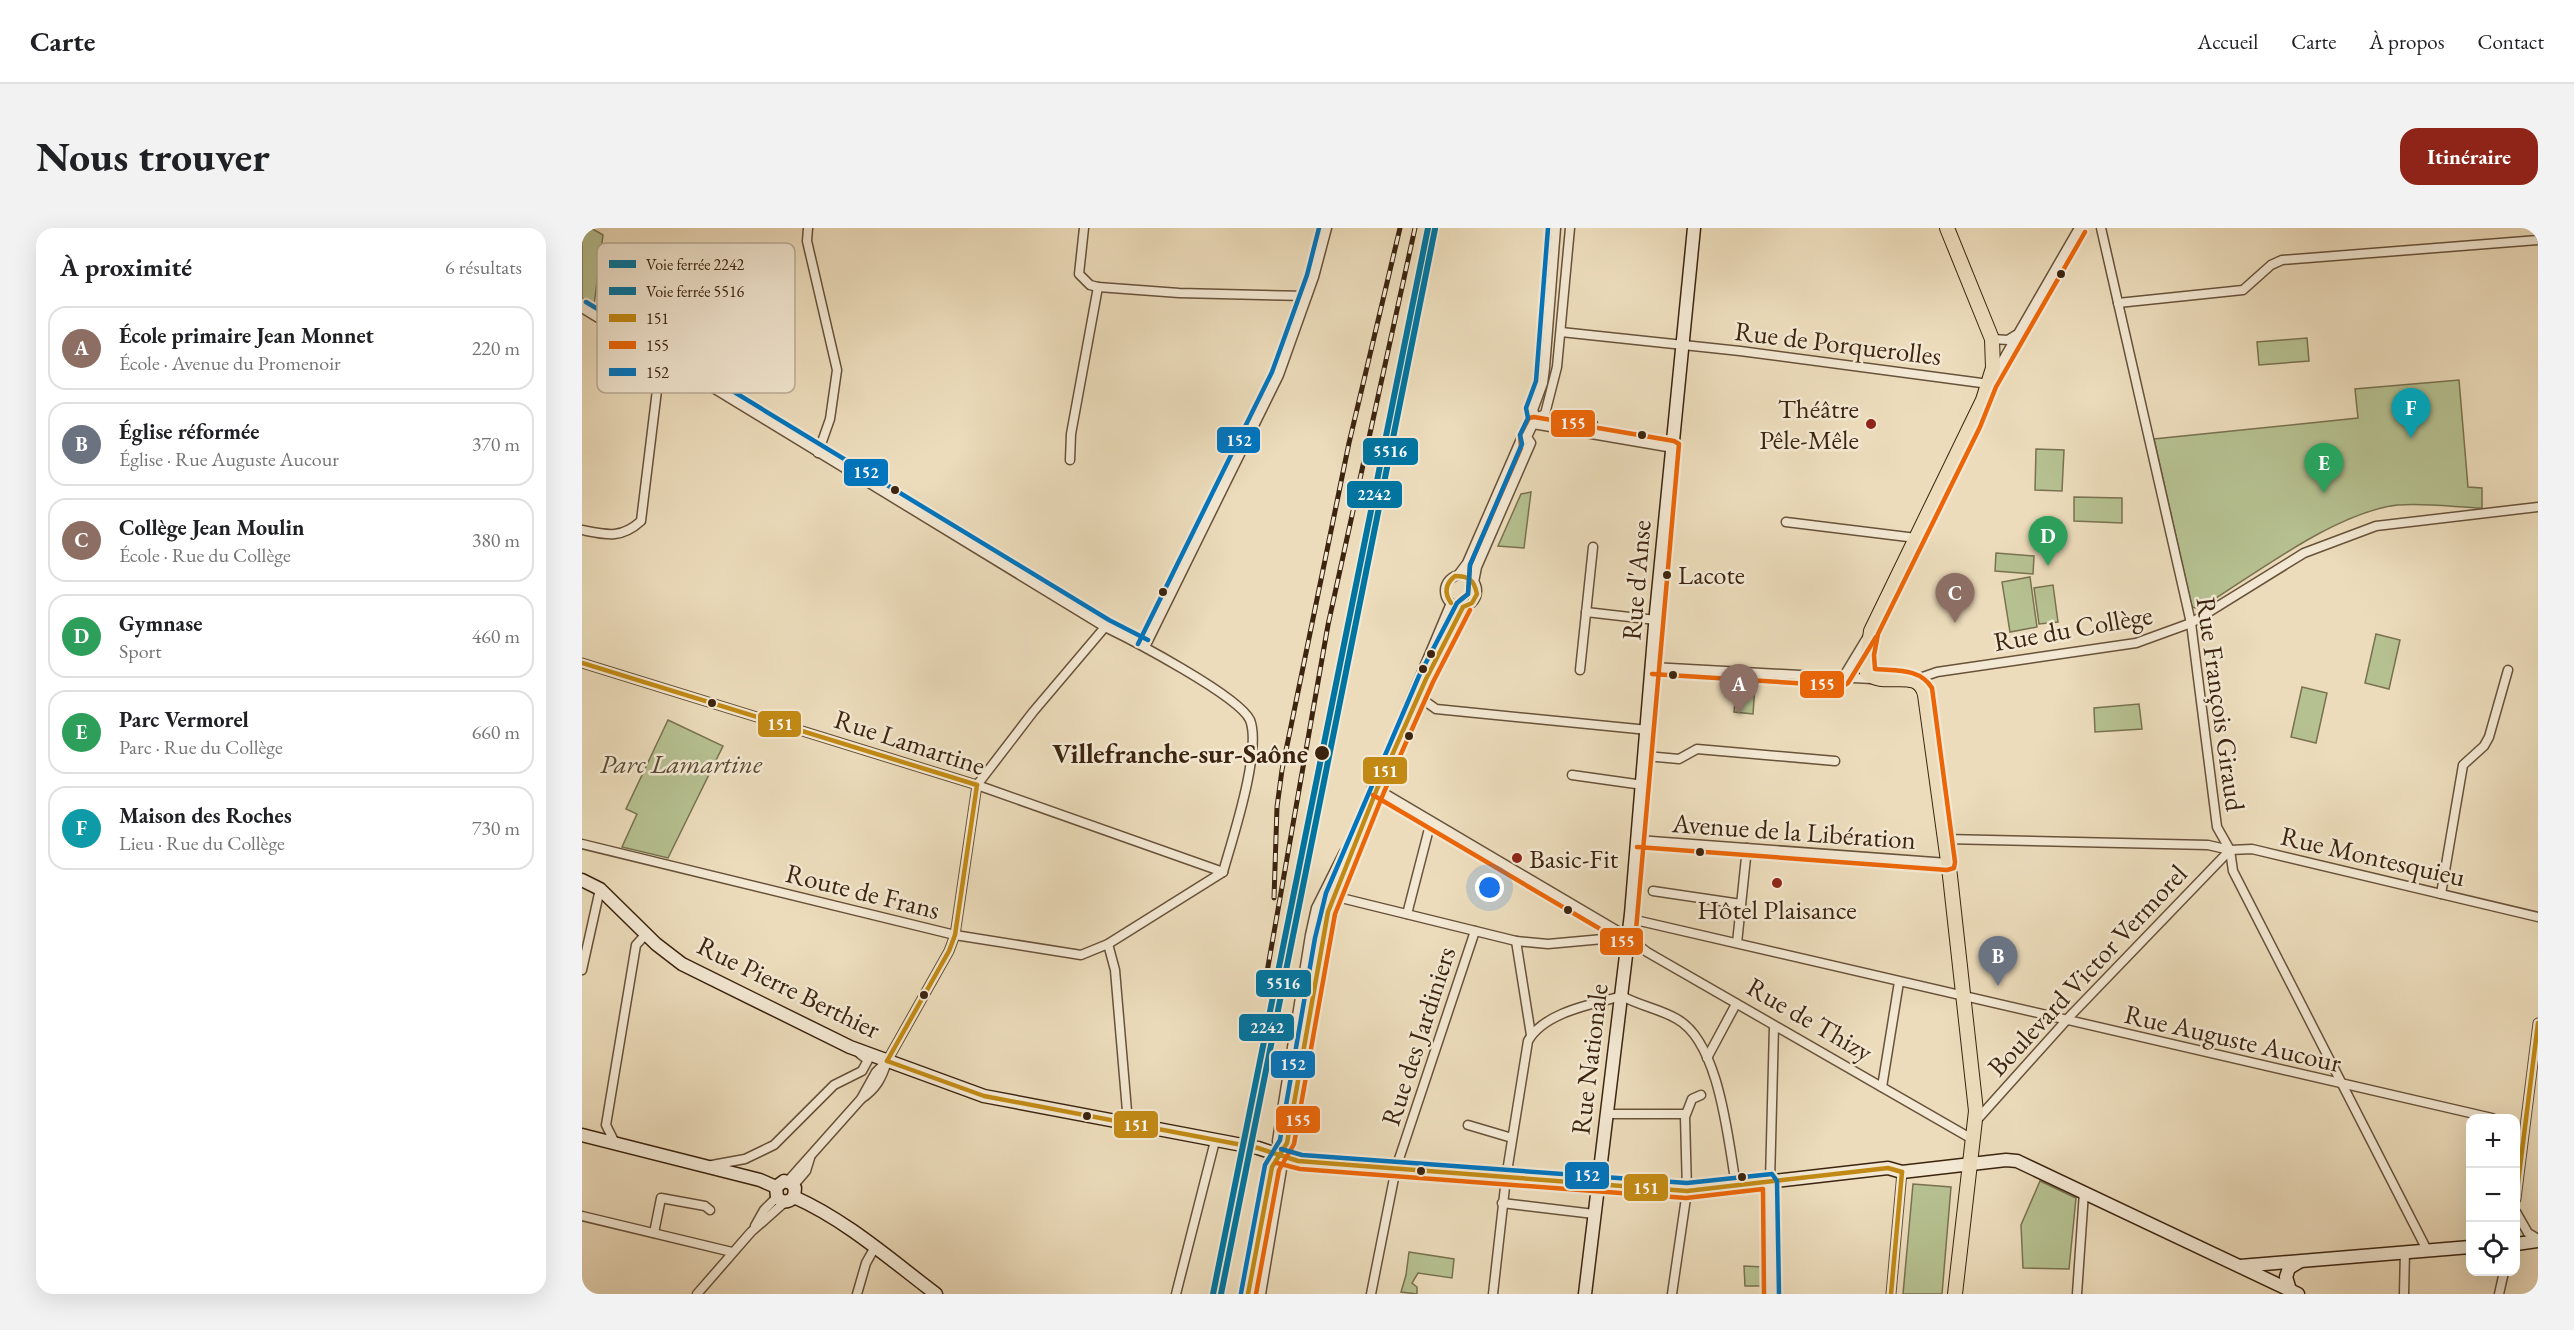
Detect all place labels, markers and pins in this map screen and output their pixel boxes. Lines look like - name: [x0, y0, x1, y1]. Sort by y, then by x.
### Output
- unlabelled marker: [2055, 268, 2067, 280]
- pin: F: [2392, 388, 2430, 438]
- place label: Théâtre Pêle-Mêle: [1759, 391, 1859, 457]
- marker: Théâtre Pêle-Mêle: [1864, 417, 1878, 431]
- unlabelled marker: [1636, 429, 1648, 441]
- pin: E: [2304, 444, 2344, 493]
- unlabelled marker: [889, 484, 901, 496]
- pin: D: [2028, 516, 2068, 566]
- place label: Lacote: [1678, 558, 1745, 592]
- marker: Lacote: [1661, 569, 1673, 581]
- pin: C: [1936, 574, 1974, 623]
- unlabelled marker: [1157, 586, 1169, 598]
- unlabelled marker: [1425, 648, 1437, 660]
- unlabelled marker: [1417, 663, 1429, 675]
- pin: A: [1720, 664, 1758, 714]
- unlabelled marker: [1667, 669, 1679, 681]
- unlabelled marker: [706, 697, 718, 709]
- unlabelled marker: [1403, 730, 1415, 742]
- place label: Villefranche-sur-Saône: [1052, 736, 1308, 771]
- marker: Villefranche-sur-Saône: [1313, 744, 1331, 762]
- place label: Basic-Fit: [1529, 841, 1619, 876]
- unlabelled marker: [1694, 846, 1706, 858]
- marker: Basic-Fit: [1510, 851, 1524, 865]
- marker: Hôtel Plaisance: [1770, 876, 1784, 890]
- place label: Hôtel Plaisance: [1697, 892, 1857, 927]
- unlabelled marker: [1562, 904, 1574, 916]
- pin: B: [1978, 936, 2018, 986]
- unlabelled marker: [918, 989, 930, 1001]
- unlabelled marker: [1081, 1110, 1093, 1122]
- unlabelled marker: [1415, 1165, 1427, 1177]
- unlabelled marker: [1736, 1171, 1748, 1183]

